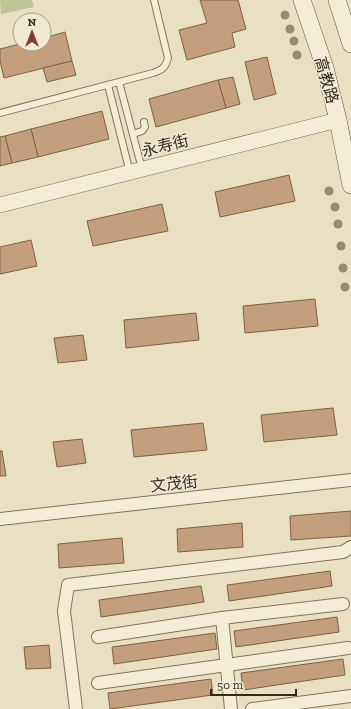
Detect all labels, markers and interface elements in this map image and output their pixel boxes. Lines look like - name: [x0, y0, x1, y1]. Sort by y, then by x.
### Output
- north arrow: [12, 12, 52, 52]
- text: N: [28, 16, 37, 29]
- street label: 高教路: [311, 54, 342, 106]
- street label: 永寿街: [140, 130, 191, 161]
- street label: 文茂街: [149, 472, 199, 495]
- scale bar: [211, 671, 296, 697]
- text: 50 m: [217, 678, 244, 692]

